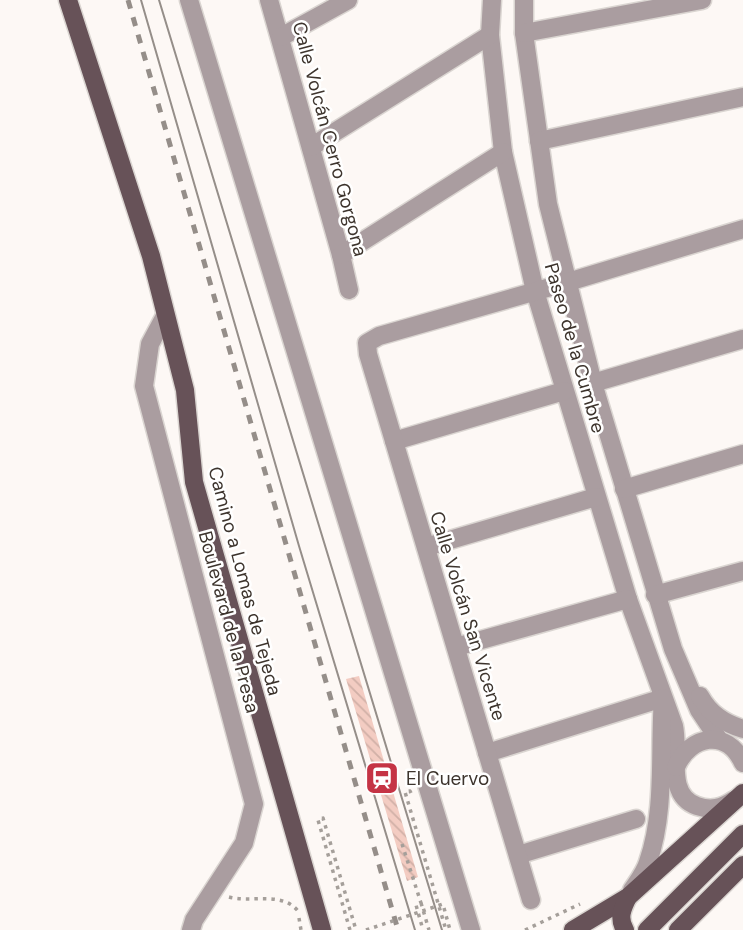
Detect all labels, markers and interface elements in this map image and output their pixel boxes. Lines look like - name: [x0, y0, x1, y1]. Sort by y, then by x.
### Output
- street label: Calle Volcán Cerro Gorgona: [287, 19, 373, 259]
- street label: Paseo de la Cumbre: [539, 260, 611, 436]
- street label: Camino a Lomas de Tejeda: [202, 464, 288, 698]
- street label: Calle Volcán San Vicente: [424, 508, 512, 724]
- street label: Boulevard de la Presa: [193, 528, 265, 716]
- station icon: El Cuervo: [363, 759, 401, 797]
- place label: El Cuervo: [406, 766, 489, 791]

